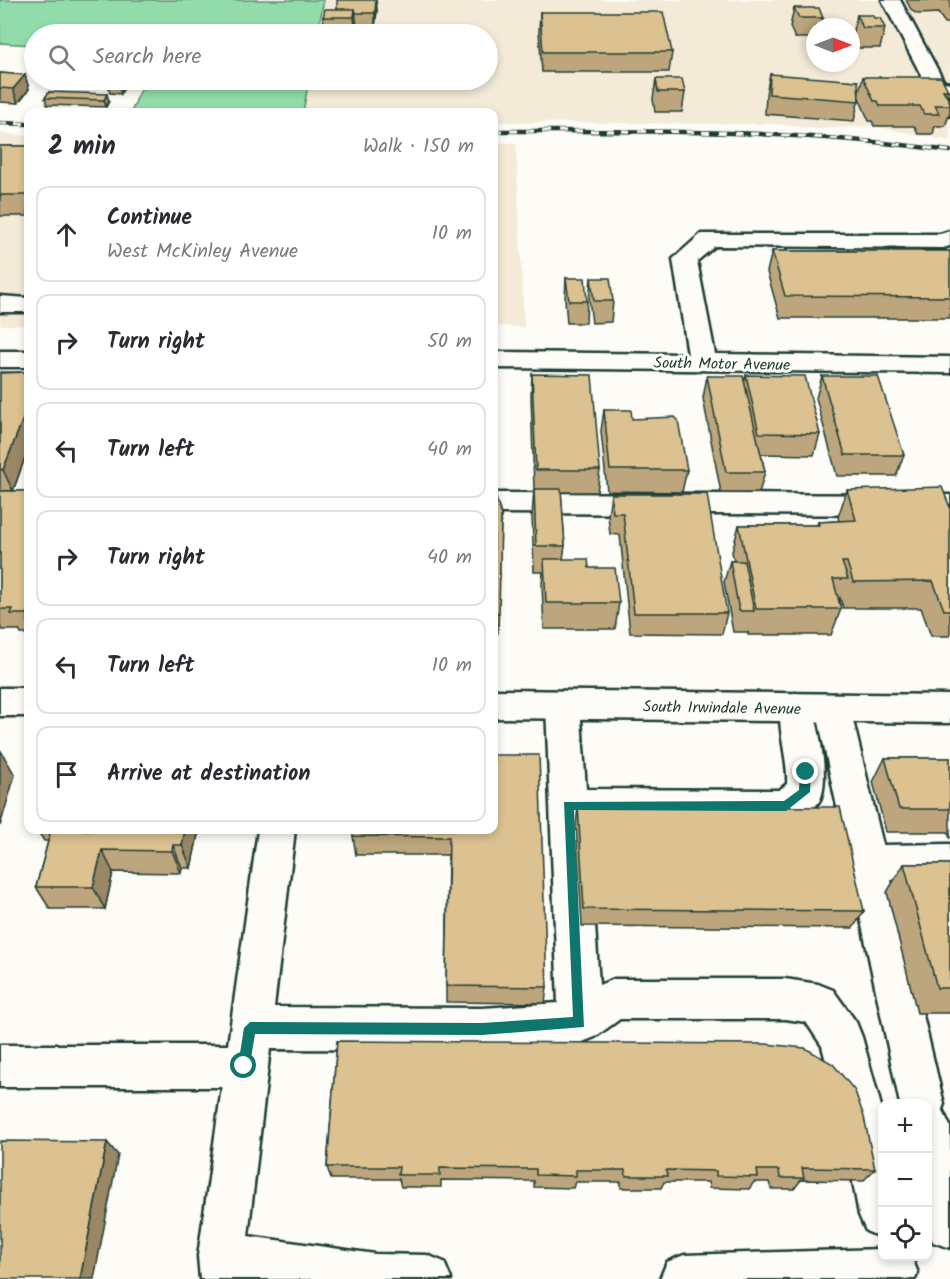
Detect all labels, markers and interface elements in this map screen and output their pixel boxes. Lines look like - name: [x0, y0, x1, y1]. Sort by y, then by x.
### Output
- north arrow: [806, 18, 860, 72]
- search box: [24, 24, 498, 90]
- text: Search here: [93, 40, 201, 75]
- icon: search: [45, 41, 78, 74]
- text: 2 min: [48, 126, 116, 168]
- text: Walk · 150 m: [363, 131, 474, 163]
- text: Continue: [107, 201, 192, 236]
- icon: ahead: [50, 218, 83, 251]
- text: 10 m: [432, 218, 472, 250]
- text: West McKinley Avenue: [107, 236, 298, 268]
- text: Turn right: [107, 325, 205, 360]
- icon: right: [50, 326, 83, 359]
- text: 50 m: [427, 326, 472, 358]
- street label: South Motor Avenue: [653, 351, 791, 378]
- text: Turn left: [107, 433, 194, 468]
- icon: left: [50, 434, 83, 467]
- text: 40 m: [427, 434, 472, 466]
- text: Turn right: [107, 541, 205, 576]
- icon: right: [50, 542, 83, 575]
- text: 40 m: [427, 542, 472, 574]
- text: Turn left: [107, 649, 194, 684]
- icon: left: [50, 650, 83, 683]
- text: 10 m: [432, 650, 472, 682]
- street label: South Irwindale Avenue: [643, 695, 801, 722]
- text: Arrive at destination: [107, 757, 310, 792]
- icon: arrive: [50, 758, 83, 791]
- route end: [792, 758, 818, 784]
- route start: [230, 1052, 256, 1078]
- map controls: [878, 1099, 932, 1261]
- button: +: [878, 1099, 932, 1153]
- button: −: [878, 1153, 932, 1207]
- button: locate: [878, 1207, 932, 1261]

